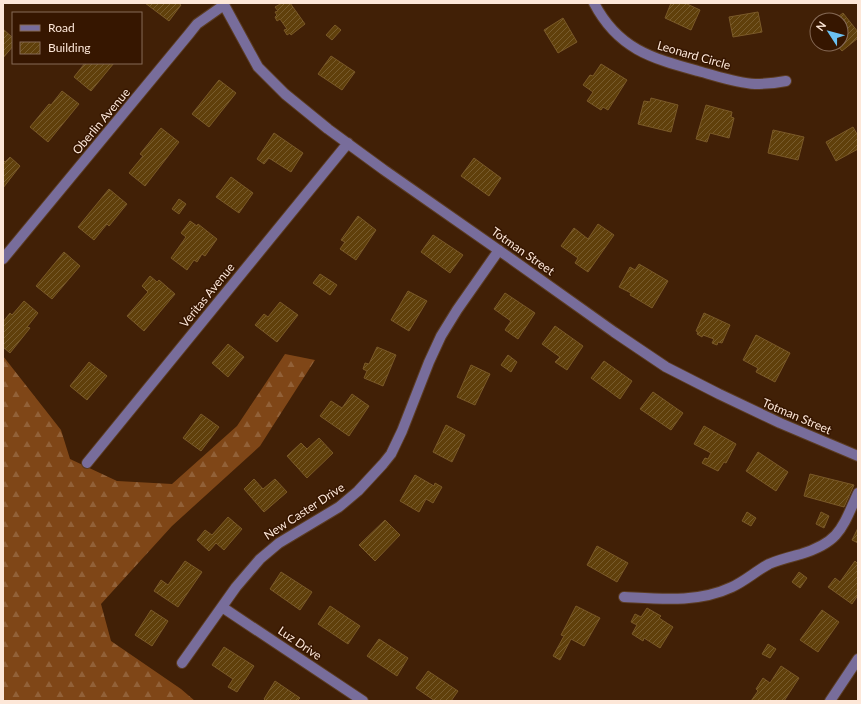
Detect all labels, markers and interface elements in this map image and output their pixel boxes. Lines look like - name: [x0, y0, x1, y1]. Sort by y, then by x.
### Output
- legend: [12, 12, 142, 64]
- north arrow: [809, 12, 849, 52]
- text: N: [813, 19, 828, 33]
- text: Road: [48, 20, 75, 35]
- street label: Leonard Circle: [656, 37, 732, 73]
- text: Building: [48, 40, 91, 55]
- street label: Oberlin Avenue: [69, 85, 133, 157]
- street label: Totman Street: [488, 224, 558, 279]
- street label: Veritas Avenue: [176, 260, 238, 330]
- street label: Totman Street: [760, 395, 835, 438]
- street label: New Caster Drive: [261, 479, 347, 543]
- street label: Luz Drive: [275, 623, 325, 663]

